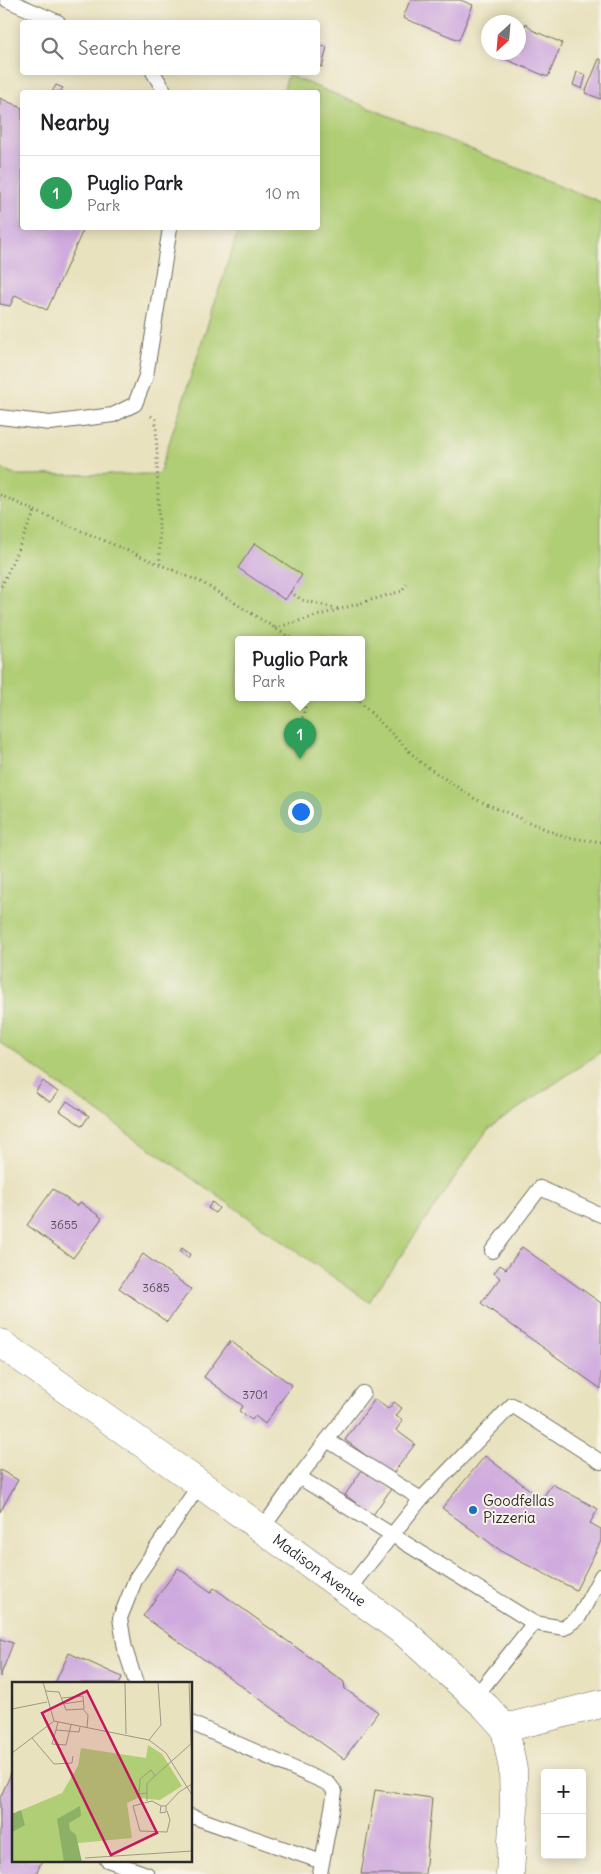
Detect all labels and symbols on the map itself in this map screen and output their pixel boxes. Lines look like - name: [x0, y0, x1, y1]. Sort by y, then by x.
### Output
- north arrow: [481, 15, 526, 60]
- pin: 1: [284, 718, 316, 759]
- your location: [288, 799, 314, 825]
- house number: 3655: [50, 1217, 78, 1232]
- house number: 3685: [142, 1280, 170, 1295]
- house number: 3701: [242, 1387, 268, 1402]
- place label: Goodfellas Pizzeria: [483, 1491, 554, 1527]
- marker: Goodfellas Pizzeria: [467, 1504, 479, 1516]
- street label: Madison Avenue: [269, 1530, 370, 1610]
- inset map: [12, 1682, 192, 1862]

